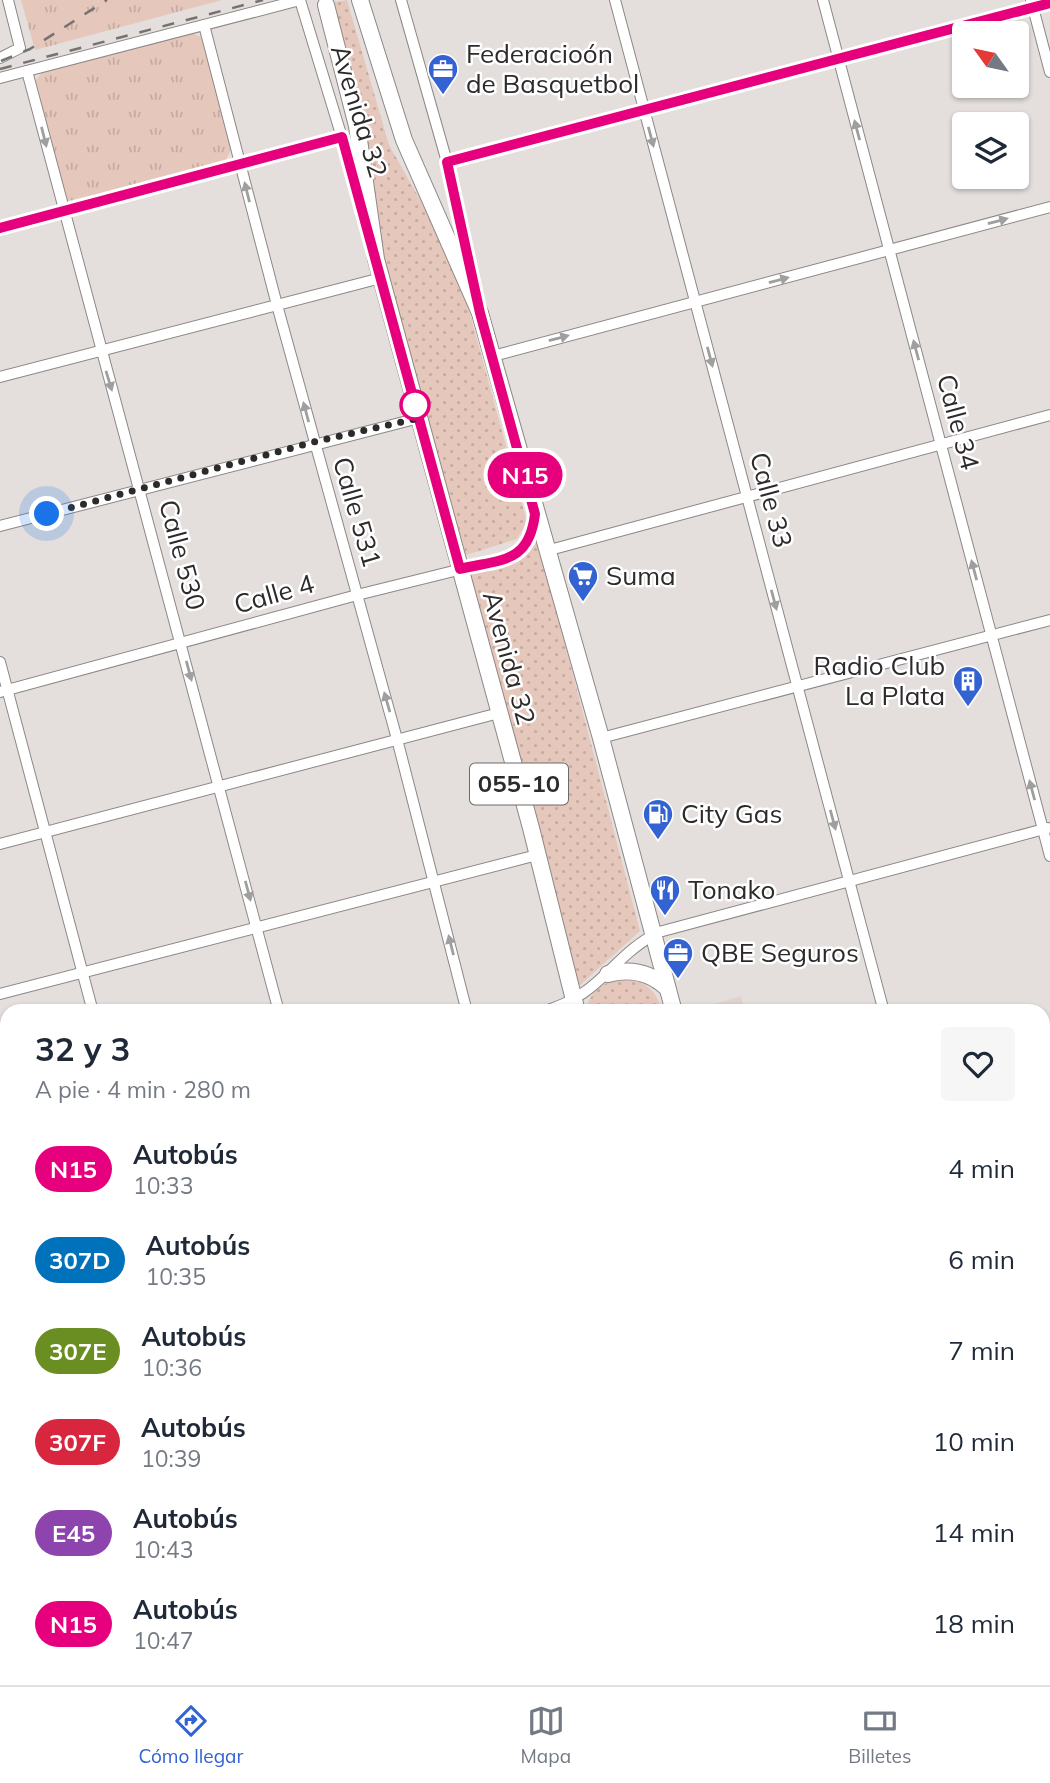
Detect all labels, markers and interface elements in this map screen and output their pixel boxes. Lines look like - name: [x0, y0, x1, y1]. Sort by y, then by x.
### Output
- north arrow: [952, 21, 1029, 98]
- map controls: [952, 21, 1029, 189]
- place label: Federacioón de Basquetbol: [466, 37, 639, 100]
- street label: Avenida 32: [324, 41, 395, 181]
- office icon: Federacioón de Basquetbol: [426, 52, 460, 96]
- button: layers: [952, 112, 1029, 189]
- one-way arrow: [851, 119, 862, 141]
- one-way arrow: [646, 126, 657, 148]
- one-way arrow: [39, 127, 50, 149]
- one-way arrow: [241, 181, 252, 203]
- one-way arrow: [987, 215, 1009, 226]
- one-way arrow: [768, 274, 790, 285]
- one-way arrow: [549, 333, 570, 343]
- one-way arrow: [910, 339, 921, 361]
- one-way arrow: [705, 347, 715, 368]
- one-way arrow: [105, 371, 115, 392]
- street label: Calle 34: [930, 371, 987, 473]
- unlabelled marker: [400, 390, 430, 420]
- one-way arrow: [300, 400, 311, 422]
- street label: Calle 33: [743, 449, 800, 551]
- line badge: N15: [485, 452, 565, 498]
- street label: Calle 531: [326, 453, 389, 571]
- text: N15: [502, 460, 548, 490]
- your location: [29, 496, 64, 531]
- street label: Calle 530: [152, 496, 213, 614]
- supermarket icon: Suma: [566, 559, 600, 603]
- place label: Suma: [606, 559, 676, 592]
- one-way arrow: [968, 559, 979, 581]
- street label: Calle 4: [230, 566, 318, 621]
- street label: Avenida 32: [476, 588, 543, 728]
- one-way arrow: [770, 590, 780, 611]
- place label: Radio Club La Plata: [813, 649, 945, 712]
- one-way arrow: [184, 660, 195, 682]
- building icon: Radio Club La Plata: [951, 664, 985, 708]
- one-way arrow: [381, 691, 391, 712]
- road number: 055-10: [470, 764, 568, 804]
- one-way arrow: [1027, 779, 1037, 800]
- fuel station icon: City Gas: [641, 797, 675, 841]
- place label: City Gas: [681, 797, 782, 830]
- one-way arrow: [828, 809, 839, 831]
- restaurant icon: Tonako: [648, 873, 682, 917]
- place label: Tonako: [688, 873, 775, 906]
- one-way arrow: [243, 880, 254, 902]
- one-way arrow: [445, 934, 456, 956]
- office icon: QBE Seguros: [661, 936, 695, 980]
- place label: QBE Seguros: [701, 936, 859, 969]
- button: heart: [941, 1027, 1015, 1101]
- text: 32 y 3: [35, 1028, 130, 1069]
- text: A pie · 4 min · 280 m: [35, 1075, 251, 1104]
- text: Autobús: [133, 1138, 238, 1171]
- text: 4 min: [948, 1152, 1015, 1185]
- text: N15: [50, 1154, 97, 1184]
- text: 10:33: [133, 1171, 193, 1200]
- text: Autobús: [146, 1229, 250, 1262]
- text: 6 min: [948, 1243, 1015, 1276]
- text: 307D: [49, 1245, 111, 1275]
- text: 10:35: [146, 1262, 206, 1291]
- text: Autobús: [141, 1320, 246, 1353]
- text: 7 min: [948, 1334, 1015, 1367]
- text: 307E: [49, 1336, 106, 1366]
- text: 10:36: [141, 1353, 202, 1382]
- text: Autobús: [141, 1411, 246, 1444]
- text: 10 min: [933, 1425, 1015, 1458]
- text: 307F: [49, 1427, 106, 1457]
- text: 10:39: [141, 1444, 201, 1473]
- text: Autobús: [133, 1502, 238, 1535]
- text: 14 min: [933, 1516, 1015, 1549]
- text: E45: [52, 1518, 95, 1548]
- text: 10:43: [133, 1535, 193, 1564]
- text: Autobús: [133, 1593, 238, 1626]
- text: 18 min: [933, 1607, 1015, 1640]
- text: N15: [50, 1609, 97, 1639]
- text: 10:47: [133, 1626, 193, 1655]
- tab: Cómo llegar: [139, 1702, 243, 1768]
- tab: Mapa: [521, 1702, 571, 1768]
- tab: Billetes: [848, 1702, 911, 1768]

